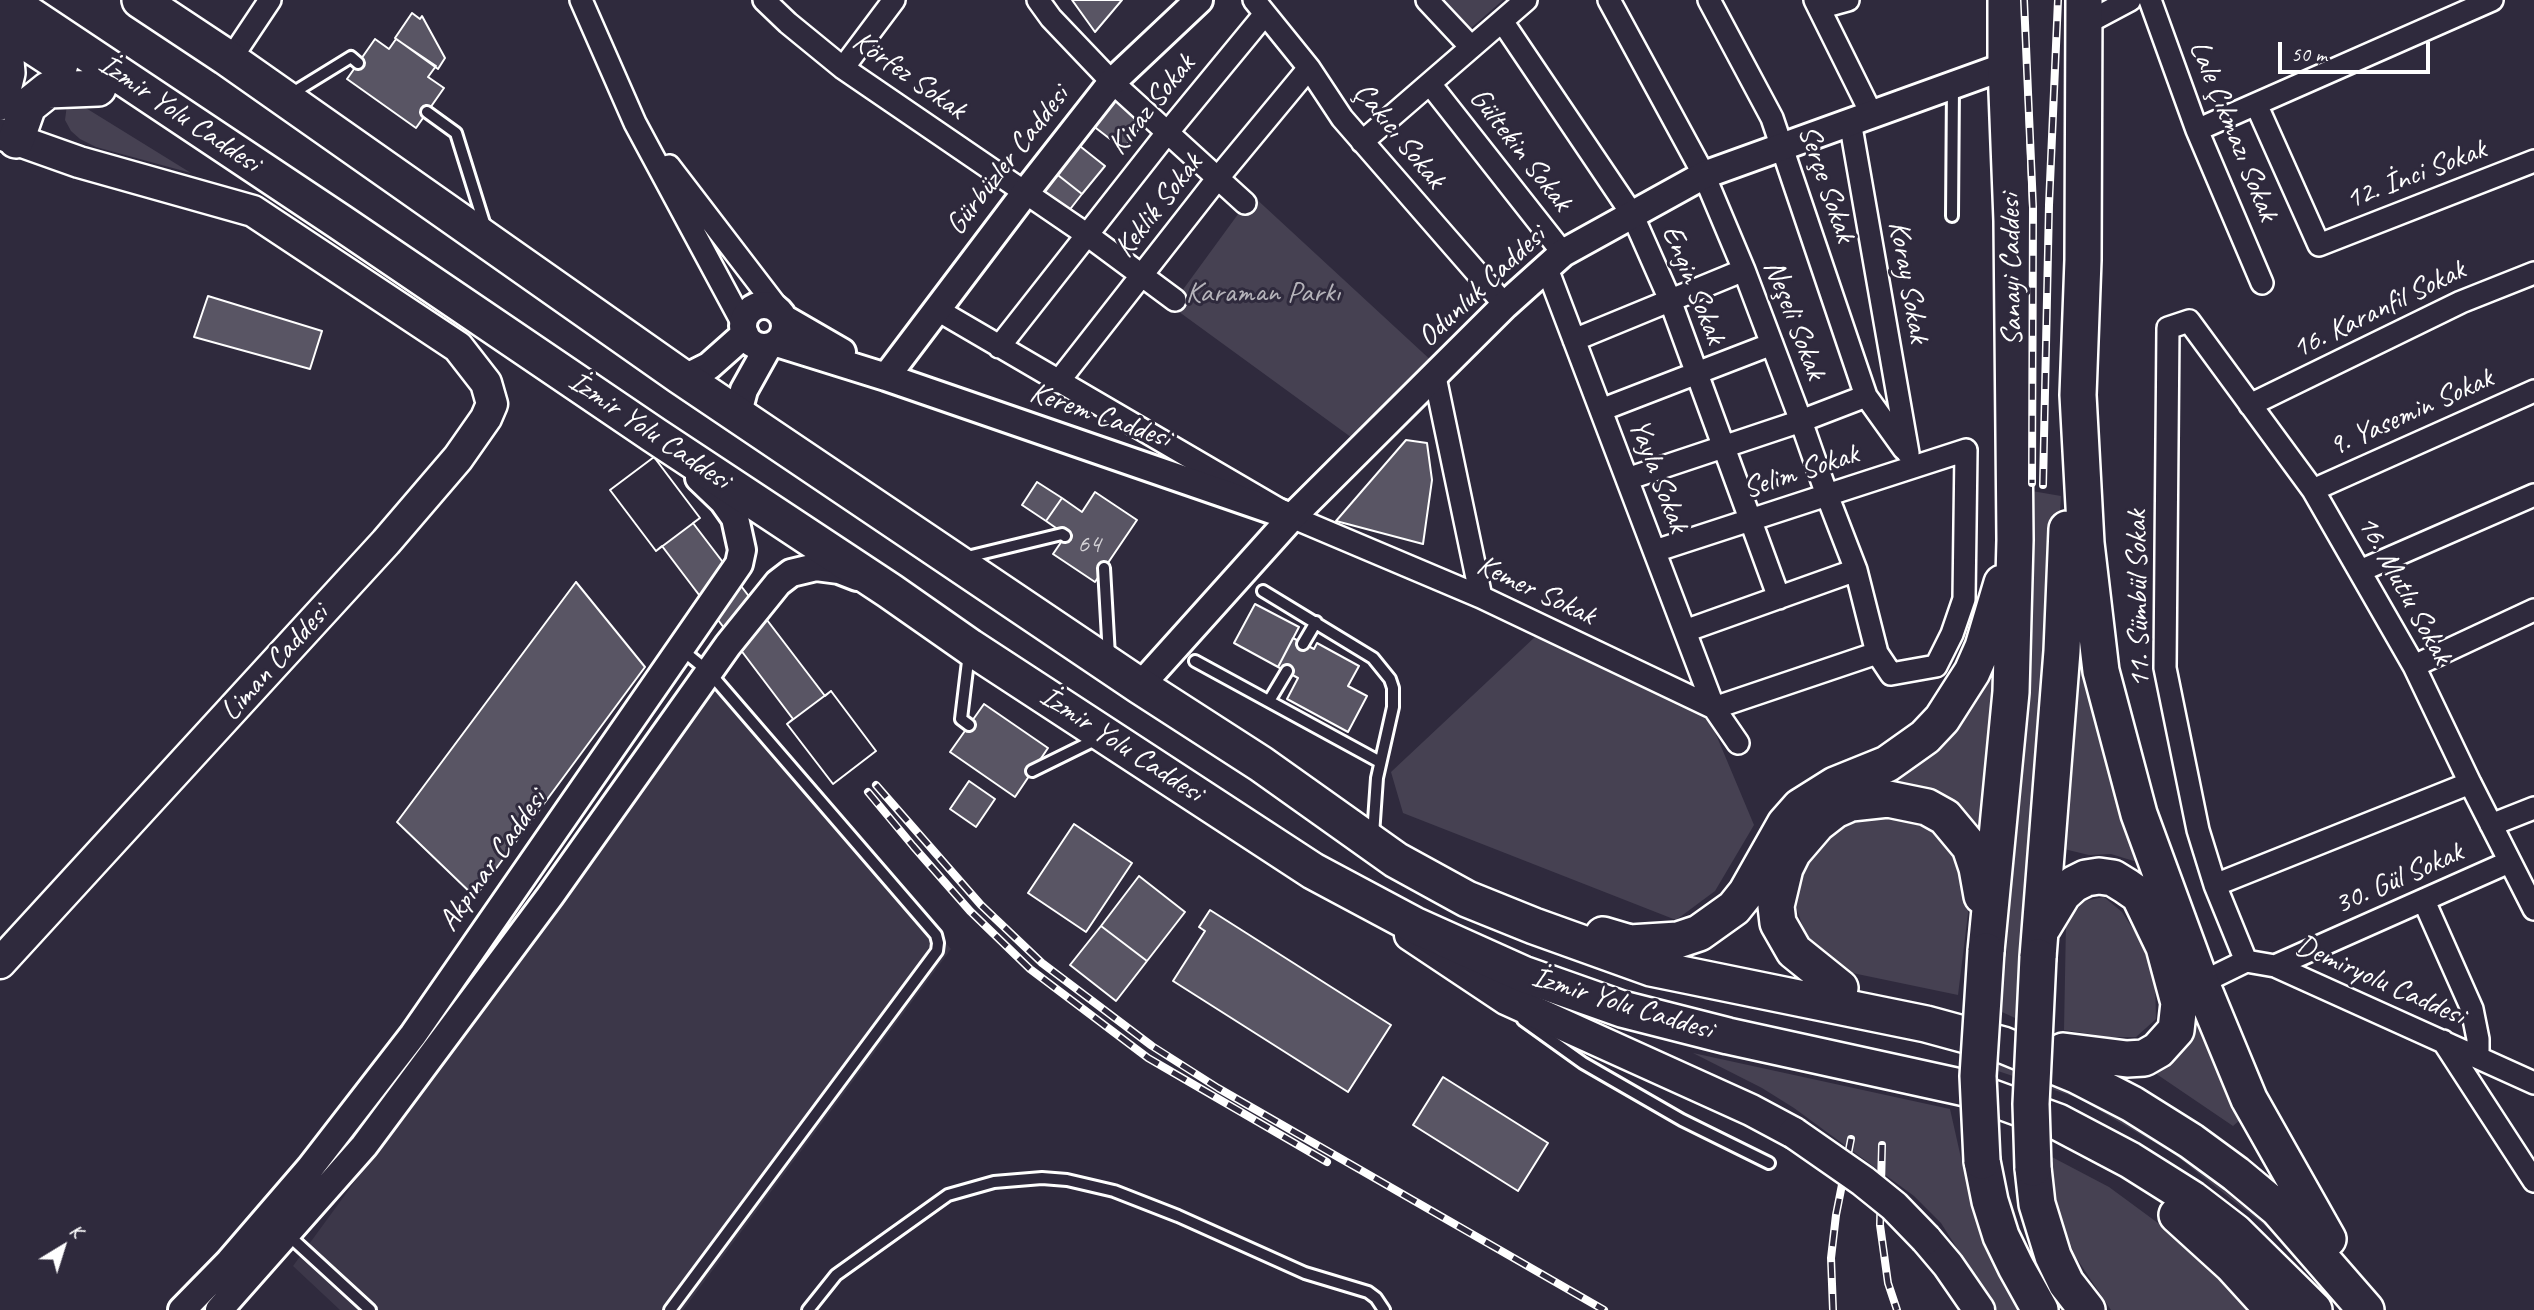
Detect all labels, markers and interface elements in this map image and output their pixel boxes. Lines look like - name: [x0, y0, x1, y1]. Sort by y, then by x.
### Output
- street label: Körfez Sokak: [845, 24, 973, 128]
- scale bar: [2282, 28, 2434, 72]
- street label: Lale Çıkmazı Sokak: [2180, 35, 2286, 227]
- text: 50 m: [2291, 41, 2327, 67]
- street label: İzmir Yolu Caddesi: [91, 47, 267, 181]
- street label: Kiraz Sokak: [1101, 47, 1203, 163]
- street label: Çakıcı Sokak: [1345, 76, 1453, 196]
- street label: Gürbüzler Caddesi: [939, 79, 1077, 243]
- street label: Gültekin Sokak: [1461, 81, 1579, 219]
- street label: Serçe Sokak: [1789, 121, 1863, 247]
- street label: 12. İnci Sokak: [2341, 132, 2491, 218]
- street label: Keklik Sokak: [1107, 147, 1211, 265]
- street label: Sanayi Caddesi: [1993, 193, 2031, 347]
- street label: Koray Sokak: [1880, 218, 1936, 346]
- street label: Odunluk Caddesi: [1411, 219, 1553, 355]
- street label: Engin Sokak: [1653, 220, 1733, 350]
- street label: 16. Karanfil Sokak: [2286, 253, 2472, 367]
- street label: Neşeli Sokak: [1755, 255, 1833, 385]
- park label: Karaman Parkı: [1186, 275, 1340, 311]
- street label: 9. Yasemin Sokak: [2323, 361, 2499, 465]
- street label: İzmir Yolu Caddesi: [561, 364, 737, 498]
- street label: Kerem Caddesi: [1025, 375, 1175, 457]
- street label: Yayla Sokak: [1620, 414, 1696, 538]
- street label: Selim Sokak: [1739, 436, 1863, 508]
- street label: 16. Mutlu Sokak: [2348, 509, 2460, 671]
- street label: 11. Sümbül Sokak: [2119, 510, 2159, 688]
- house number: 64: [1077, 529, 1101, 561]
- street label: Kemer Sokak: [1471, 548, 1601, 634]
- street label: Liman Caddesi: [213, 597, 337, 729]
- street label: İzmir Yolu Caddesi: [1033, 679, 1209, 811]
- street label: Akpınar Caddesi: [431, 783, 555, 939]
- street label: 30. Gül Sokak: [2329, 835, 2469, 923]
- street label: Demiryolu Caddesi: [2290, 928, 2470, 1034]
- street label: İzmir Yolu Caddesi: [1527, 959, 1717, 1049]
- north arrow: [28, 1212, 98, 1282]
- text: K: [65, 1218, 87, 1243]

